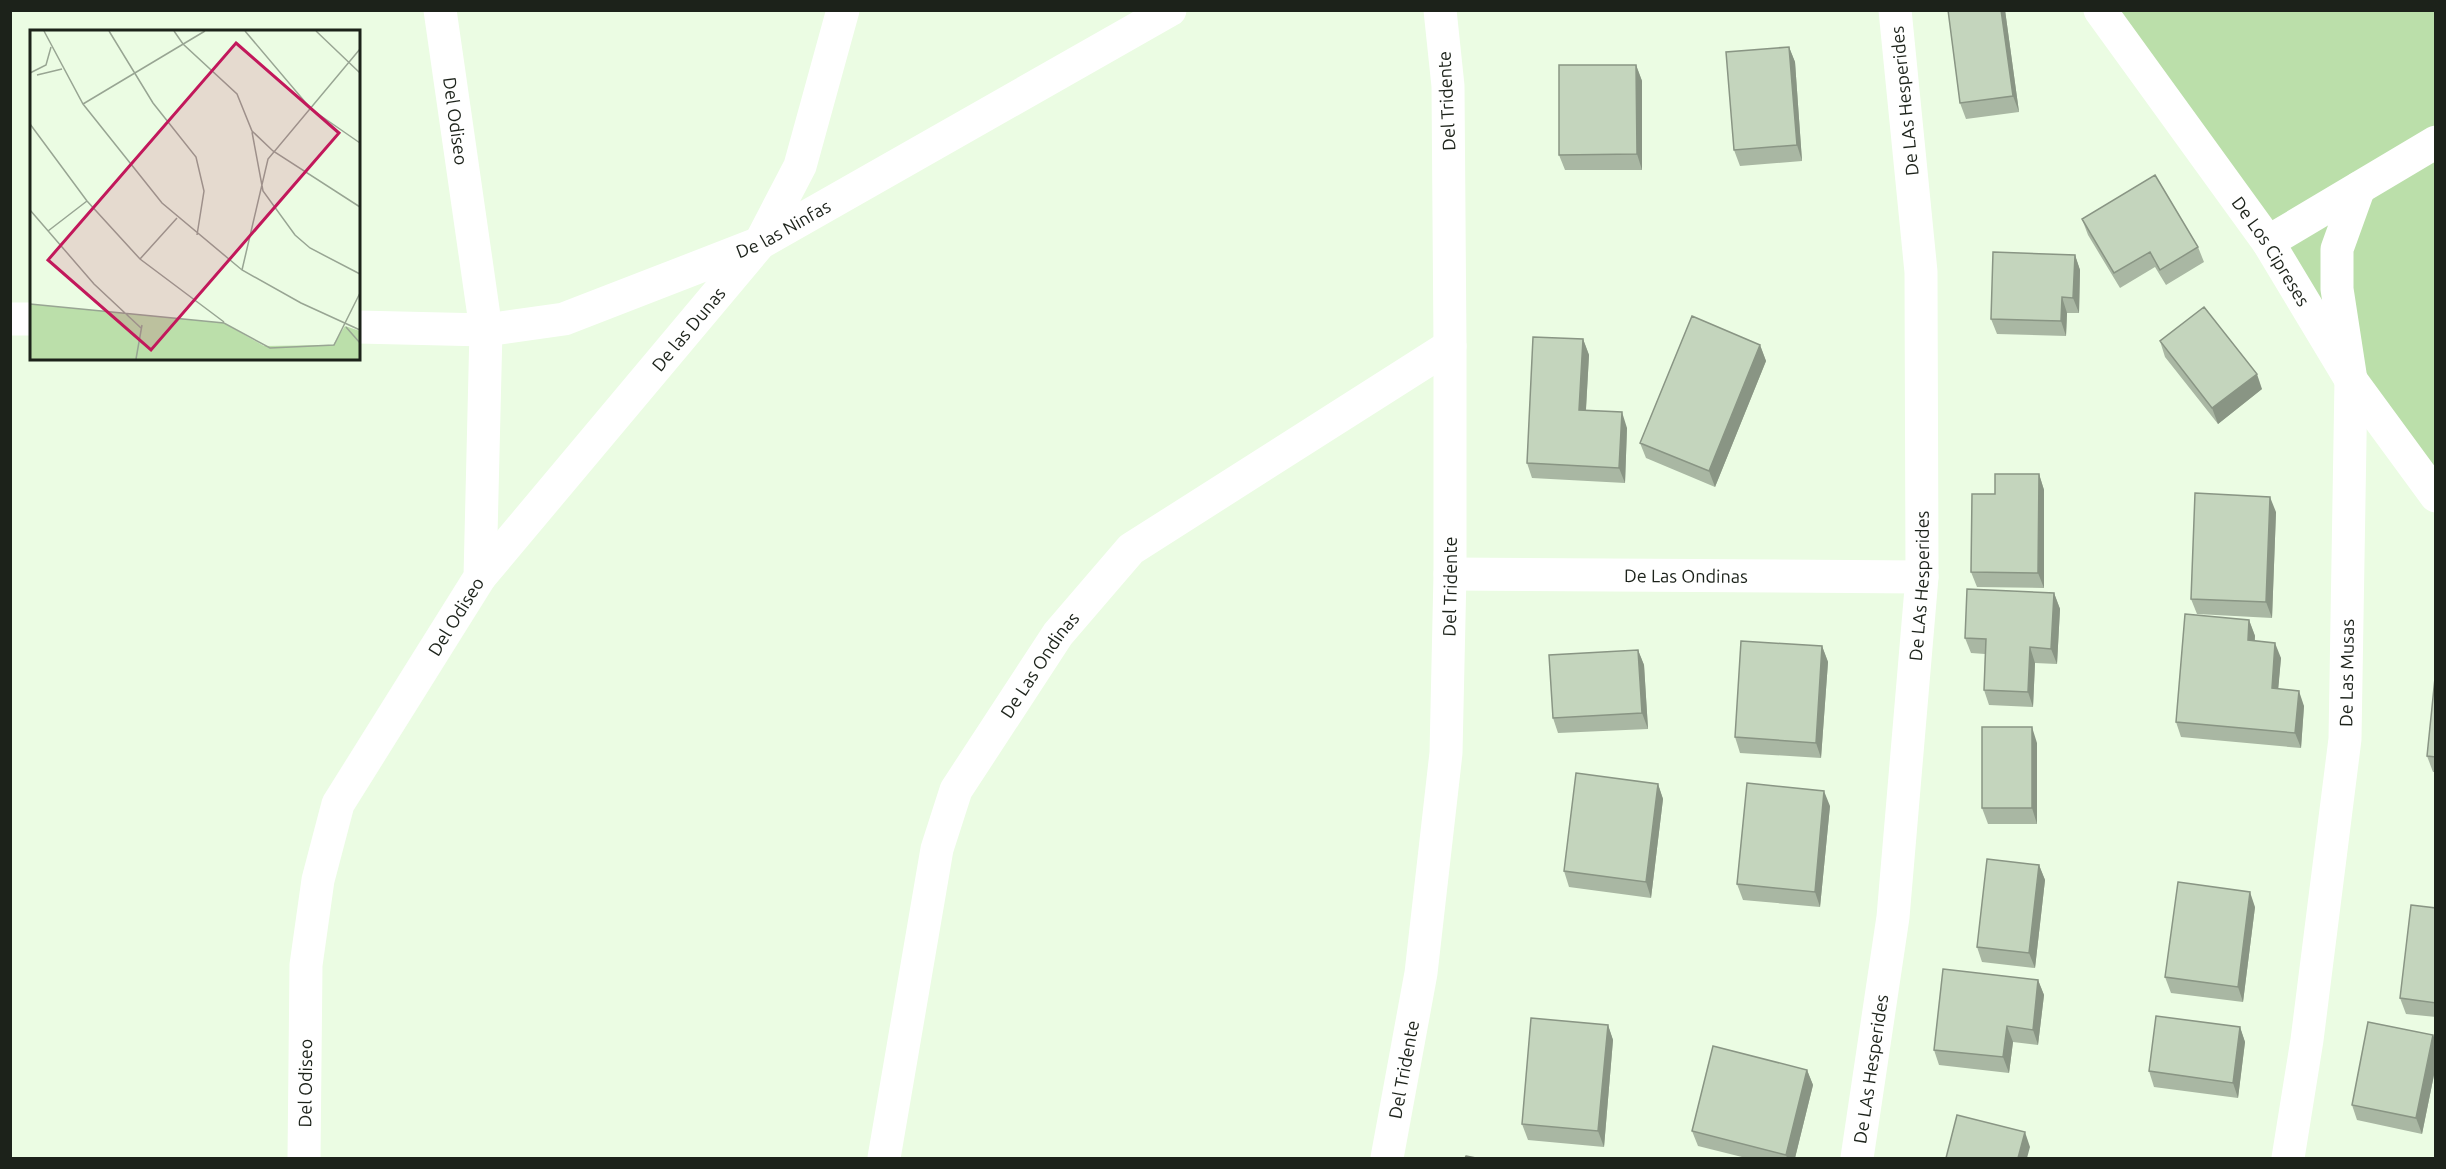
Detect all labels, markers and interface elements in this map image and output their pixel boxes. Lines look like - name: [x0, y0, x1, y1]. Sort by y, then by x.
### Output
- street label: De LAs Hesperides: [1886, 25, 1922, 177]
- inset map: [30, 30, 360, 360]
- street label: Del Tridente: [1433, 51, 1459, 151]
- street label: Del Odiseo: [440, 76, 472, 166]
- street label: De Los Cipreses: [2228, 193, 2314, 310]
- street label: De las Ninfas: [733, 195, 834, 261]
- street label: De las Dunas: [647, 283, 729, 375]
- street label: De LAs Hesperides: [1905, 510, 1932, 662]
- street label: Del Tridente: [1439, 537, 1460, 637]
- street label: De Las Ondinas: [1624, 565, 1748, 586]
- street label: Del Odiseo: [424, 573, 487, 659]
- street label: De Las Ondinas: [996, 608, 1083, 721]
- street label: De Las Musas: [2335, 619, 2357, 727]
- street label: De LAs Hesperides: [1849, 993, 1891, 1145]
- street label: Del Tridente: [1384, 1019, 1422, 1120]
- street label: Del Odiseo: [294, 1039, 315, 1127]

